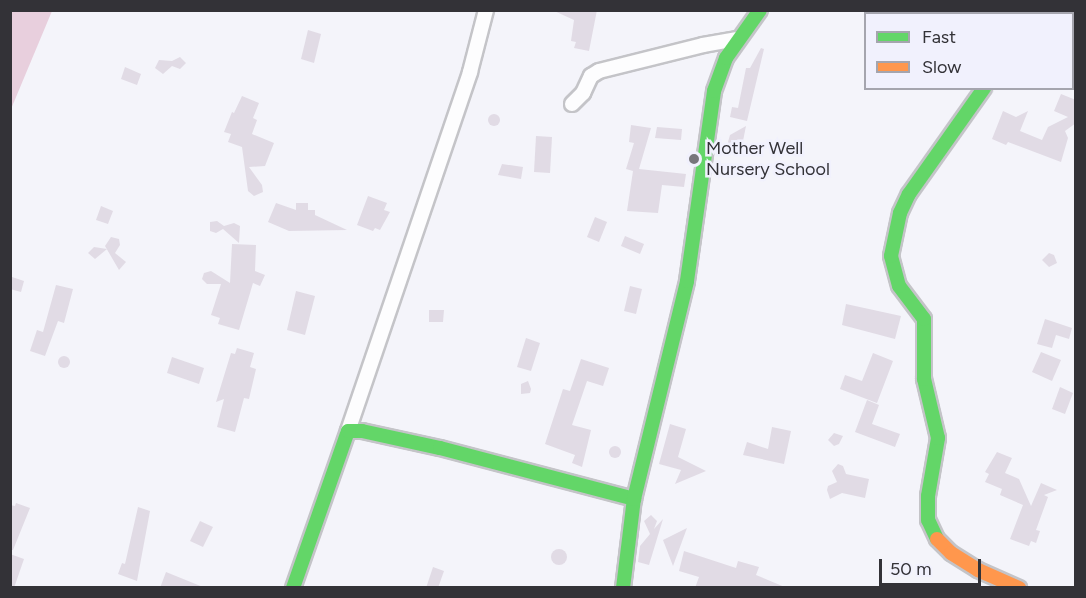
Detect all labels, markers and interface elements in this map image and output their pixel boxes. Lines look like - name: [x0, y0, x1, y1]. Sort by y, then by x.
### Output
- legend: [864, 12, 1074, 90]
- text: Fast: [922, 26, 956, 48]
- text: Slow: [922, 56, 961, 78]
- place label: Mother Well Nursery School: [706, 138, 830, 180]
- marker: Mother Well Nursery School: [687, 152, 701, 166]
- scale bar: [882, 547, 984, 585]
- text: 50 m: [890, 558, 932, 580]

